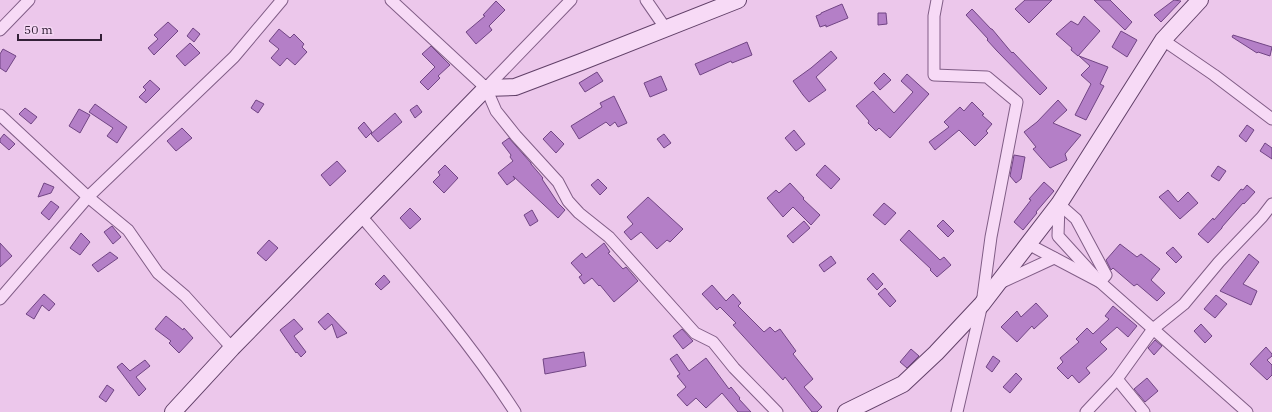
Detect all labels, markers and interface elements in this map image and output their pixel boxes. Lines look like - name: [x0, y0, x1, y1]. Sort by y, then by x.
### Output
- scale bar: [18, 16, 101, 42]
- text: 50 m: [24, 22, 53, 37]

